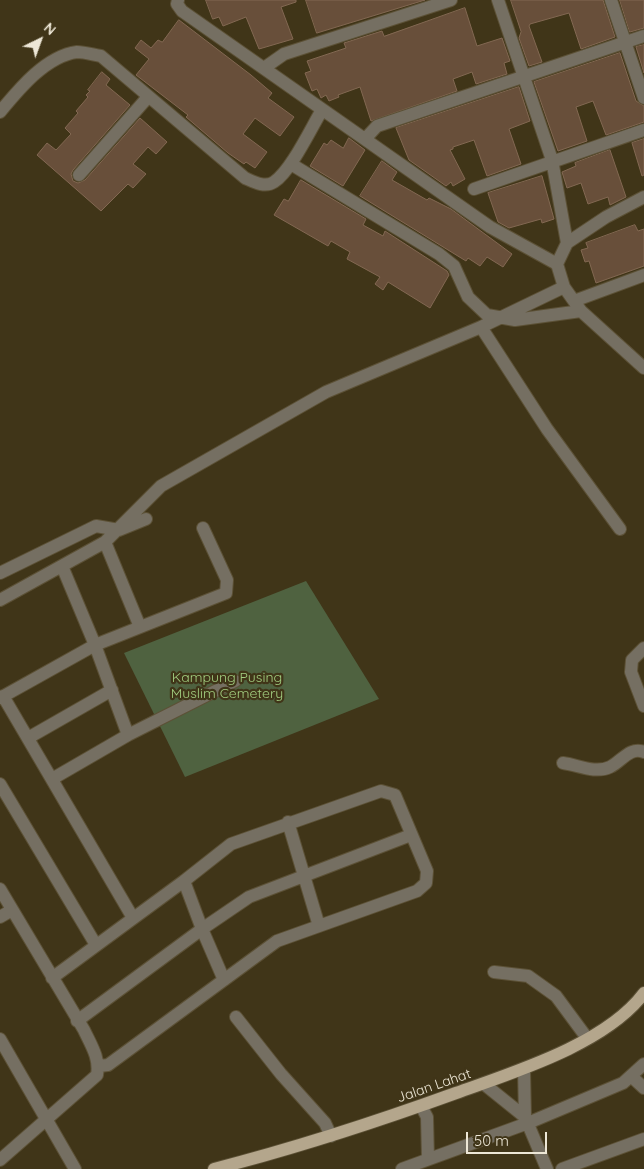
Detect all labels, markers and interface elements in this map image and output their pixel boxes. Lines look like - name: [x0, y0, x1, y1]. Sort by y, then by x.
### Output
- north arrow: [15, 15, 65, 65]
- text: N: [40, 19, 60, 39]
- park label: Kampung Pusing Muslim Cemetery: [171, 670, 283, 702]
- street label: Jalan Lahat: [395, 1065, 473, 1107]
- scale bar: [469, 1122, 550, 1154]
- text: 50 m: [474, 1131, 509, 1150]

